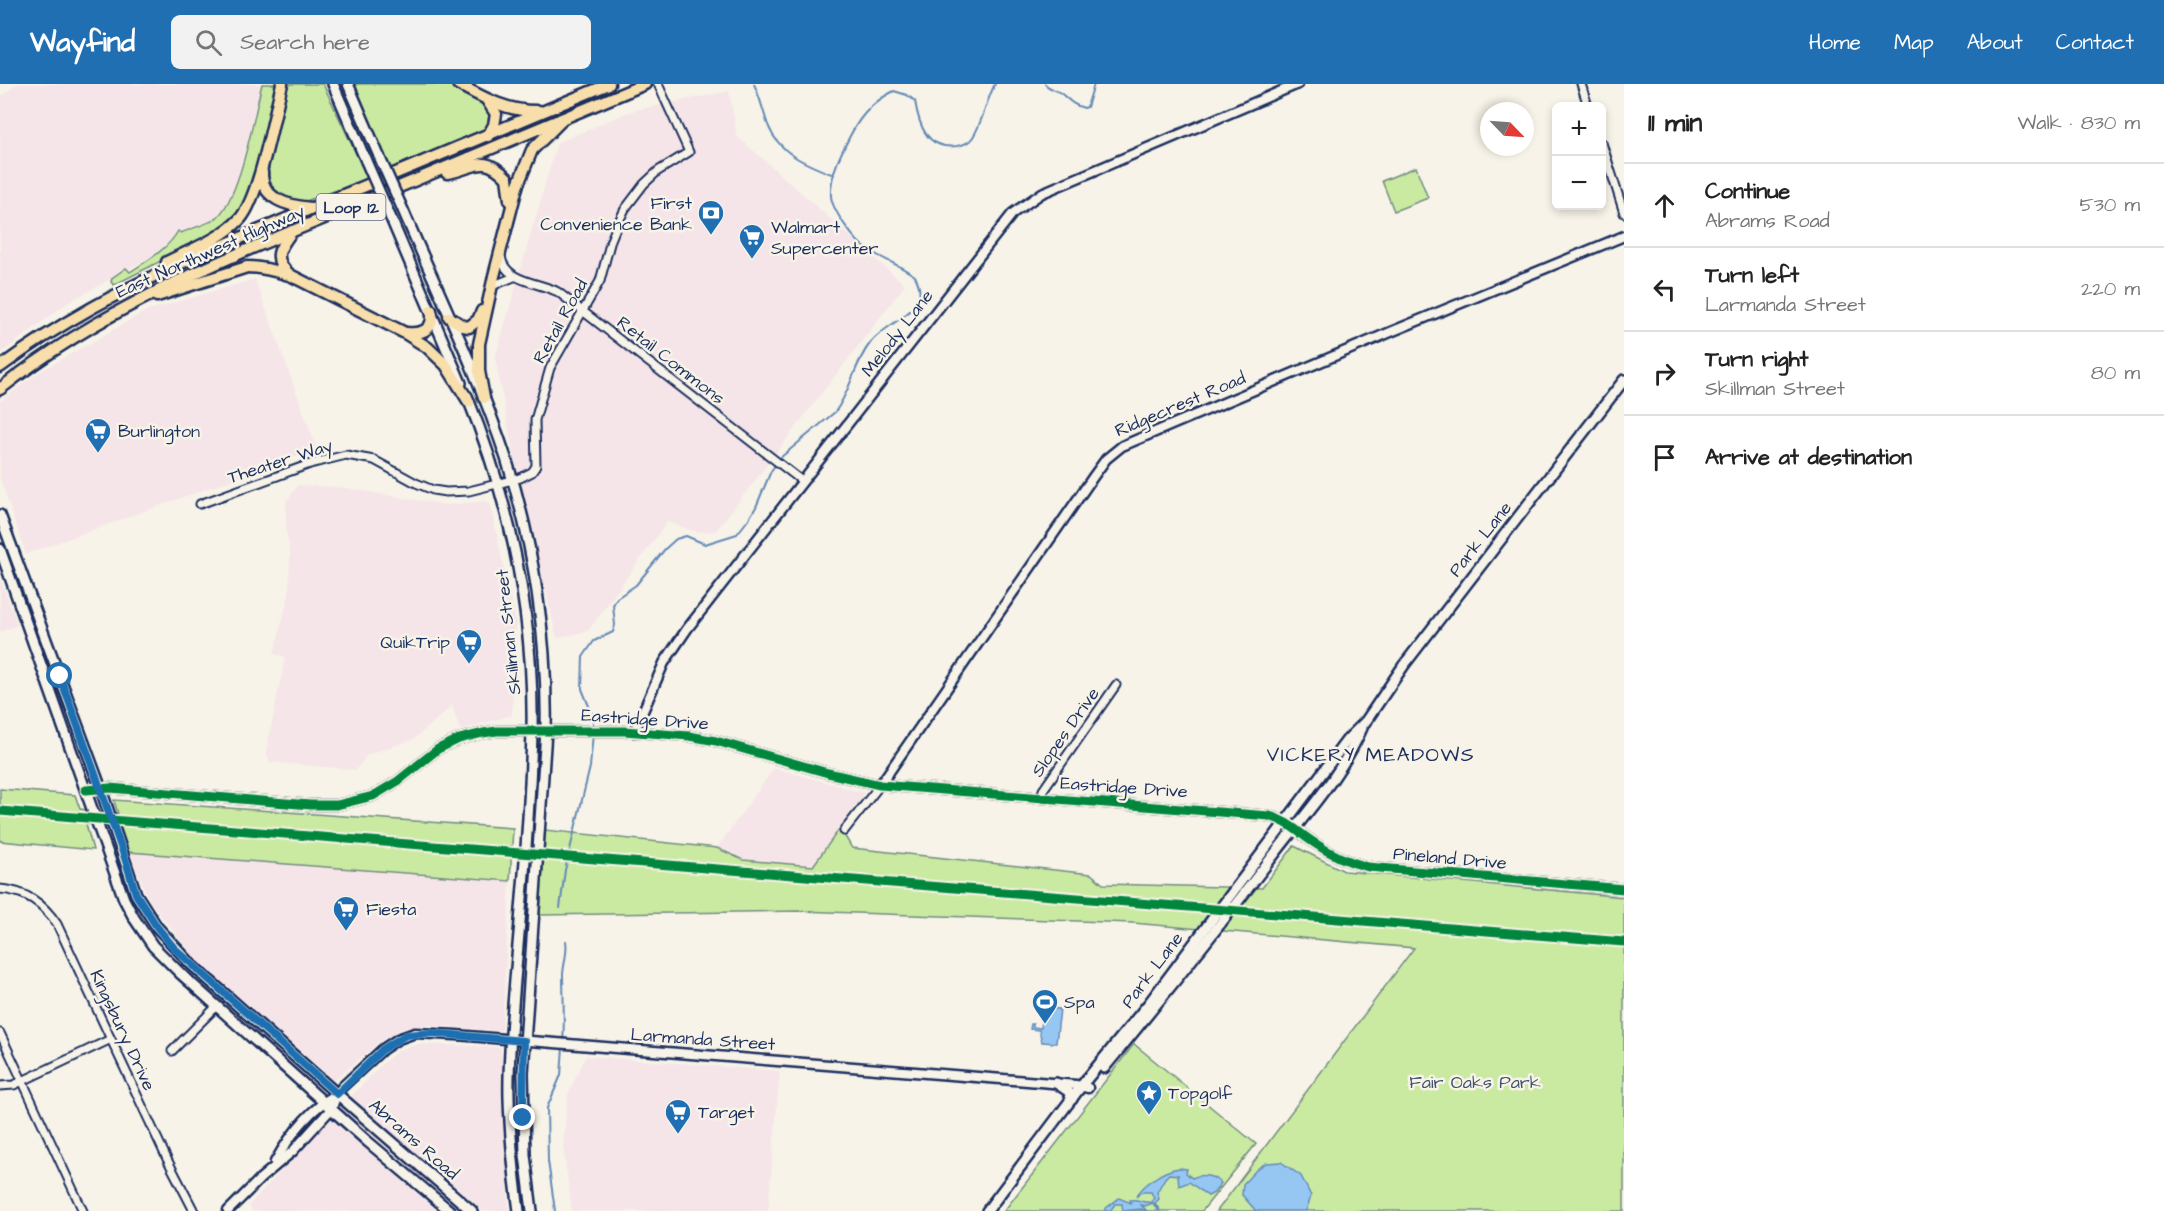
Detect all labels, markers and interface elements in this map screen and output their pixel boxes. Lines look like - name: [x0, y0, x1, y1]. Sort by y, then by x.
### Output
- search box: [171, 15, 591, 69]
- text: Wayfind: [30, 23, 135, 62]
- icon: search: [192, 26, 225, 59]
- text: Search here: [240, 27, 370, 58]
- text: Home: [1809, 28, 1861, 57]
- text: Map: [1894, 28, 1934, 57]
- text: About: [1967, 28, 2023, 57]
- text: Contact: [2056, 28, 2134, 57]
- north arrow: [1480, 102, 1534, 156]
- map controls: [1552, 102, 1606, 210]
- button: +: [1552, 102, 1606, 156]
- text: 11 min: [1648, 105, 1702, 141]
- text: Walk · 830 m: [2017, 109, 2140, 137]
- button: −: [1552, 156, 1606, 210]
- text: Continue: [1705, 176, 1790, 207]
- icon: ahead: [1648, 189, 1681, 222]
- place label: First Convenience Bank: [540, 191, 693, 237]
- text: 530 m: [2079, 191, 2140, 219]
- road number: Loop 12: [316, 194, 386, 220]
- street label: East Northwest Highway: [112, 198, 309, 305]
- bank icon: First Convenience Bank: [696, 198, 726, 236]
- text: Abrams Road: [1705, 207, 1830, 235]
- place label: Walmart Supercenter: [771, 215, 879, 261]
- supermarket icon: Walmart Supercenter: [737, 222, 767, 260]
- text: Turn left: [1705, 260, 1799, 291]
- icon: left: [1648, 273, 1681, 306]
- street label: Retail Road: [527, 274, 594, 368]
- text: 220 m: [2081, 275, 2140, 303]
- street label: Melody Lane: [855, 284, 940, 383]
- text: Larmanda Street: [1705, 291, 1866, 319]
- street label: Retail Commons: [611, 310, 730, 411]
- text: Turn right: [1705, 344, 1808, 375]
- icon: right: [1648, 357, 1681, 390]
- text: 80 m: [2091, 359, 2140, 387]
- street label: Ridgecrest Road: [1111, 366, 1250, 444]
- text: Skillman Street: [1705, 375, 1845, 403]
- supermarket icon: Burlington: [83, 416, 113, 454]
- place label: Burlington: [118, 419, 200, 445]
- street label: Theater Way: [224, 433, 336, 491]
- icon: arrive: [1648, 441, 1681, 474]
- text: Arrive at destination: [1705, 442, 1912, 473]
- street label: Park Lane: [1443, 496, 1518, 582]
- street label: Skillman Street: [489, 567, 528, 696]
- supermarket icon: QuikTrip: [454, 627, 484, 665]
- place label: QuikTrip: [380, 630, 450, 655]
- route start: [46, 662, 72, 688]
- street label: Slopes Drive: [1025, 682, 1106, 782]
- street label: Eastridge Drive: [580, 703, 710, 737]
- district label: VICKERY MEADOWS: [1267, 741, 1475, 769]
- street label: Eastridge Drive: [1059, 771, 1189, 805]
- street label: Pineland Drive: [1392, 841, 1508, 876]
- supermarket icon: Fiesta: [331, 894, 361, 932]
- place label: Fiesta: [366, 897, 416, 922]
- street label: Park Lane: [1116, 927, 1189, 1013]
- street label: Kingsbury Drive: [83, 966, 162, 1095]
- sports icon: Spa: [1030, 987, 1060, 1025]
- place label: Spa: [1064, 990, 1095, 1015]
- street label: Larmanda Street: [630, 1022, 777, 1057]
- park label: Fair Oaks Park: [1409, 1070, 1541, 1095]
- place icon: Topgolf: [1134, 1078, 1164, 1116]
- place label: Topgolf: [1168, 1081, 1233, 1107]
- street label: Abrams Road: [363, 1093, 464, 1186]
- supermarket icon: Target: [663, 1097, 693, 1135]
- place label: Target: [698, 1100, 755, 1126]
- route end: [509, 1104, 535, 1130]

